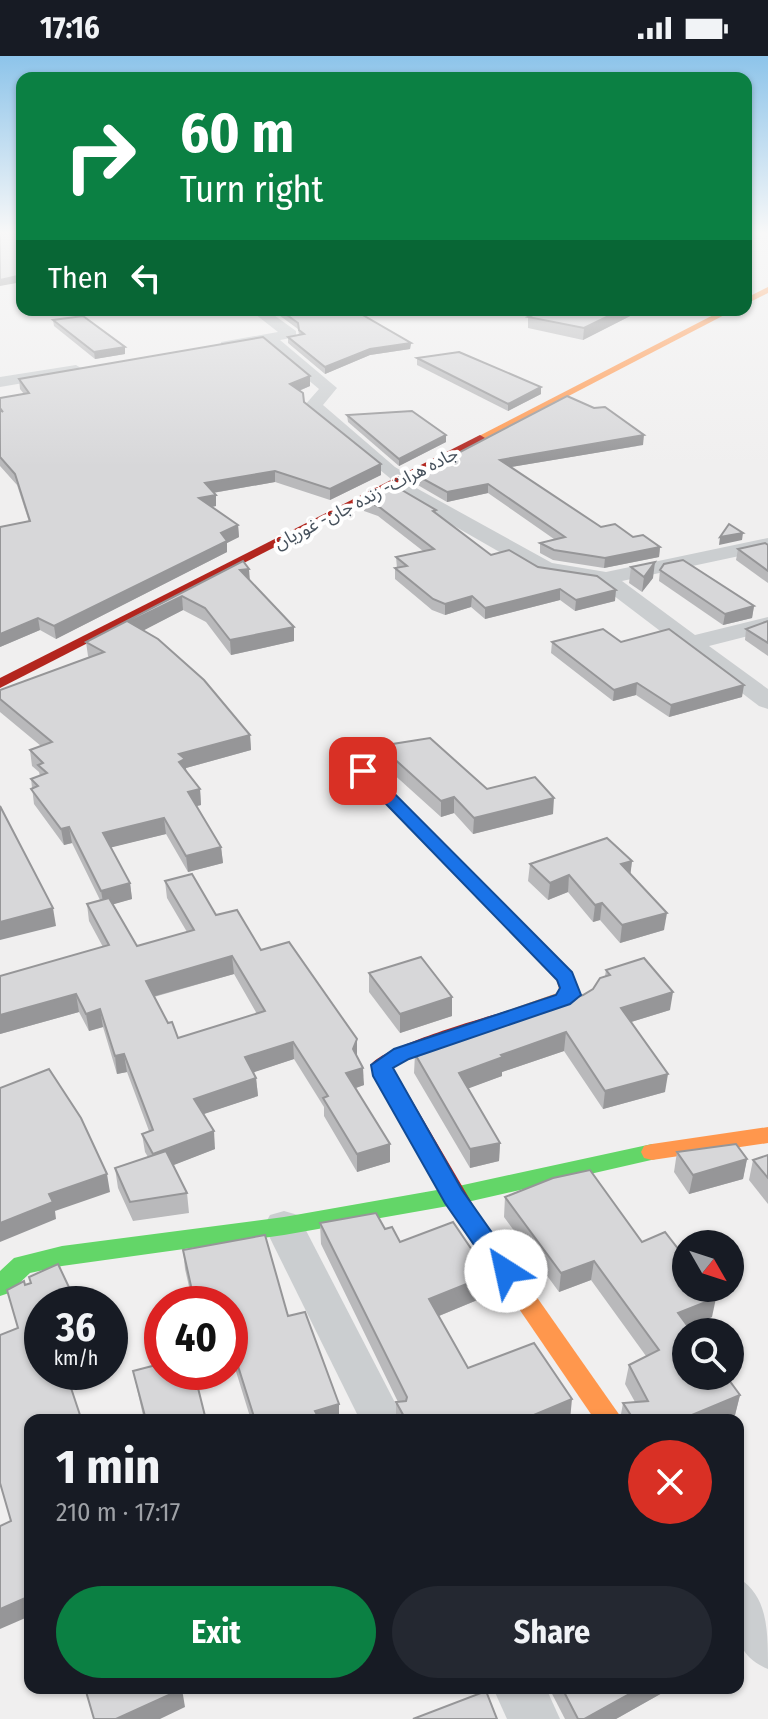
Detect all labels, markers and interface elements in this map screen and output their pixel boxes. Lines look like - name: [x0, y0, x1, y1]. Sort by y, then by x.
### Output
- text: 17:16: [40, 10, 100, 46]
- text: 60 m: [180, 100, 294, 167]
- icon: right: [48, 104, 152, 208]
- text: Turn right: [180, 168, 323, 212]
- icon: left: [124, 256, 168, 300]
- text: Then: [48, 260, 108, 296]
- street label: جاده هرات- زنده جان- غوریان: [270, 442, 462, 554]
- pin: [329, 737, 397, 805]
- icon: arrive: [341, 749, 385, 793]
- position arrow: [464, 1229, 548, 1313]
- north arrow: [672, 1230, 744, 1302]
- map controls: [672, 1230, 744, 1390]
- speed limit sign: 40: [144, 1286, 248, 1390]
- text: 36: [56, 1304, 96, 1352]
- button: search: [672, 1318, 744, 1390]
- text: km/h: [54, 1346, 98, 1370]
- text: 1 min: [56, 1438, 161, 1496]
- button: close: [628, 1440, 712, 1524]
- text: 210 m · 17:17: [56, 1497, 180, 1528]
- button: Exit: [56, 1586, 376, 1678]
- button: Share: [392, 1586, 712, 1678]

